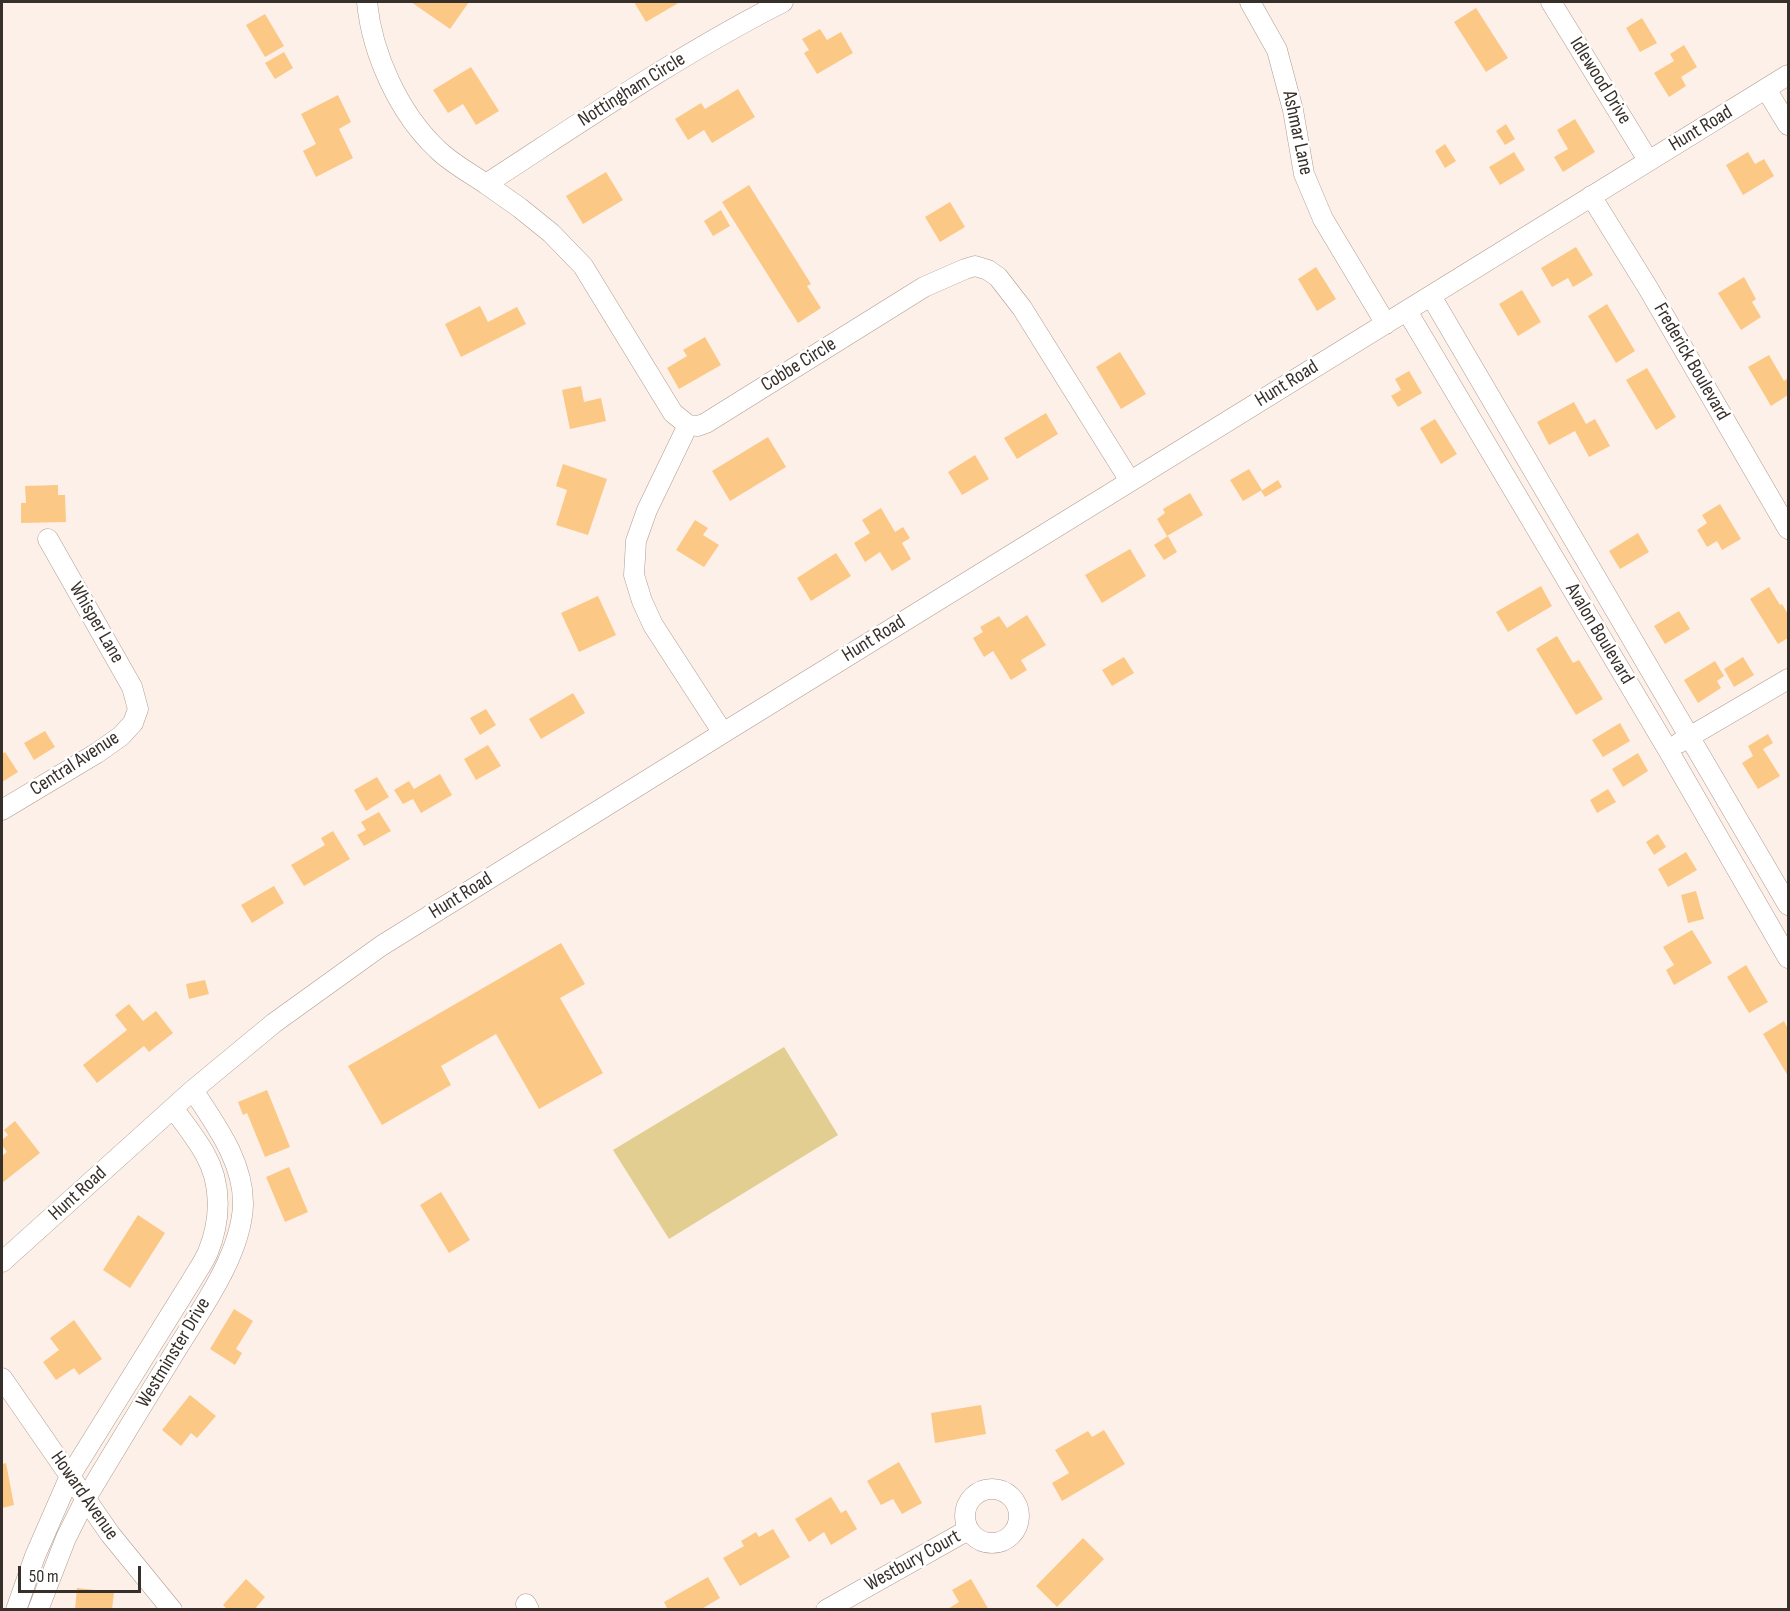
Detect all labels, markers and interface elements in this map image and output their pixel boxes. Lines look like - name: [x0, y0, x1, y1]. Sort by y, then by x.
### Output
- street label: Idlewood Drive: [1564, 33, 1636, 129]
- street label: Nottingham Circle: [574, 48, 690, 132]
- street label: Ashmar Lane: [1276, 89, 1318, 177]
- street label: Hunt Road: [1665, 101, 1737, 157]
- street label: Frederick Boulevard: [1648, 299, 1734, 425]
- street label: Cobbe Circle: [757, 333, 841, 397]
- street label: Hunt Road: [1251, 355, 1323, 413]
- street label: Whisper Lane: [63, 578, 129, 668]
- street label: Avalon Boulevard: [1560, 579, 1638, 689]
- street label: Hunt Road: [838, 610, 910, 668]
- street label: Central Avenue: [26, 726, 124, 802]
- street label: Hunt Road: [425, 867, 497, 925]
- street label: Hunt Road: [44, 1162, 112, 1226]
- street label: Westminster Drive: [132, 1294, 216, 1412]
- street label: Howard Avenue: [45, 1447, 123, 1545]
- street label: Westbury Court: [861, 1525, 965, 1597]
- scale bar: [21, 1554, 144, 1592]
- text: 50 m: [29, 1566, 59, 1587]

